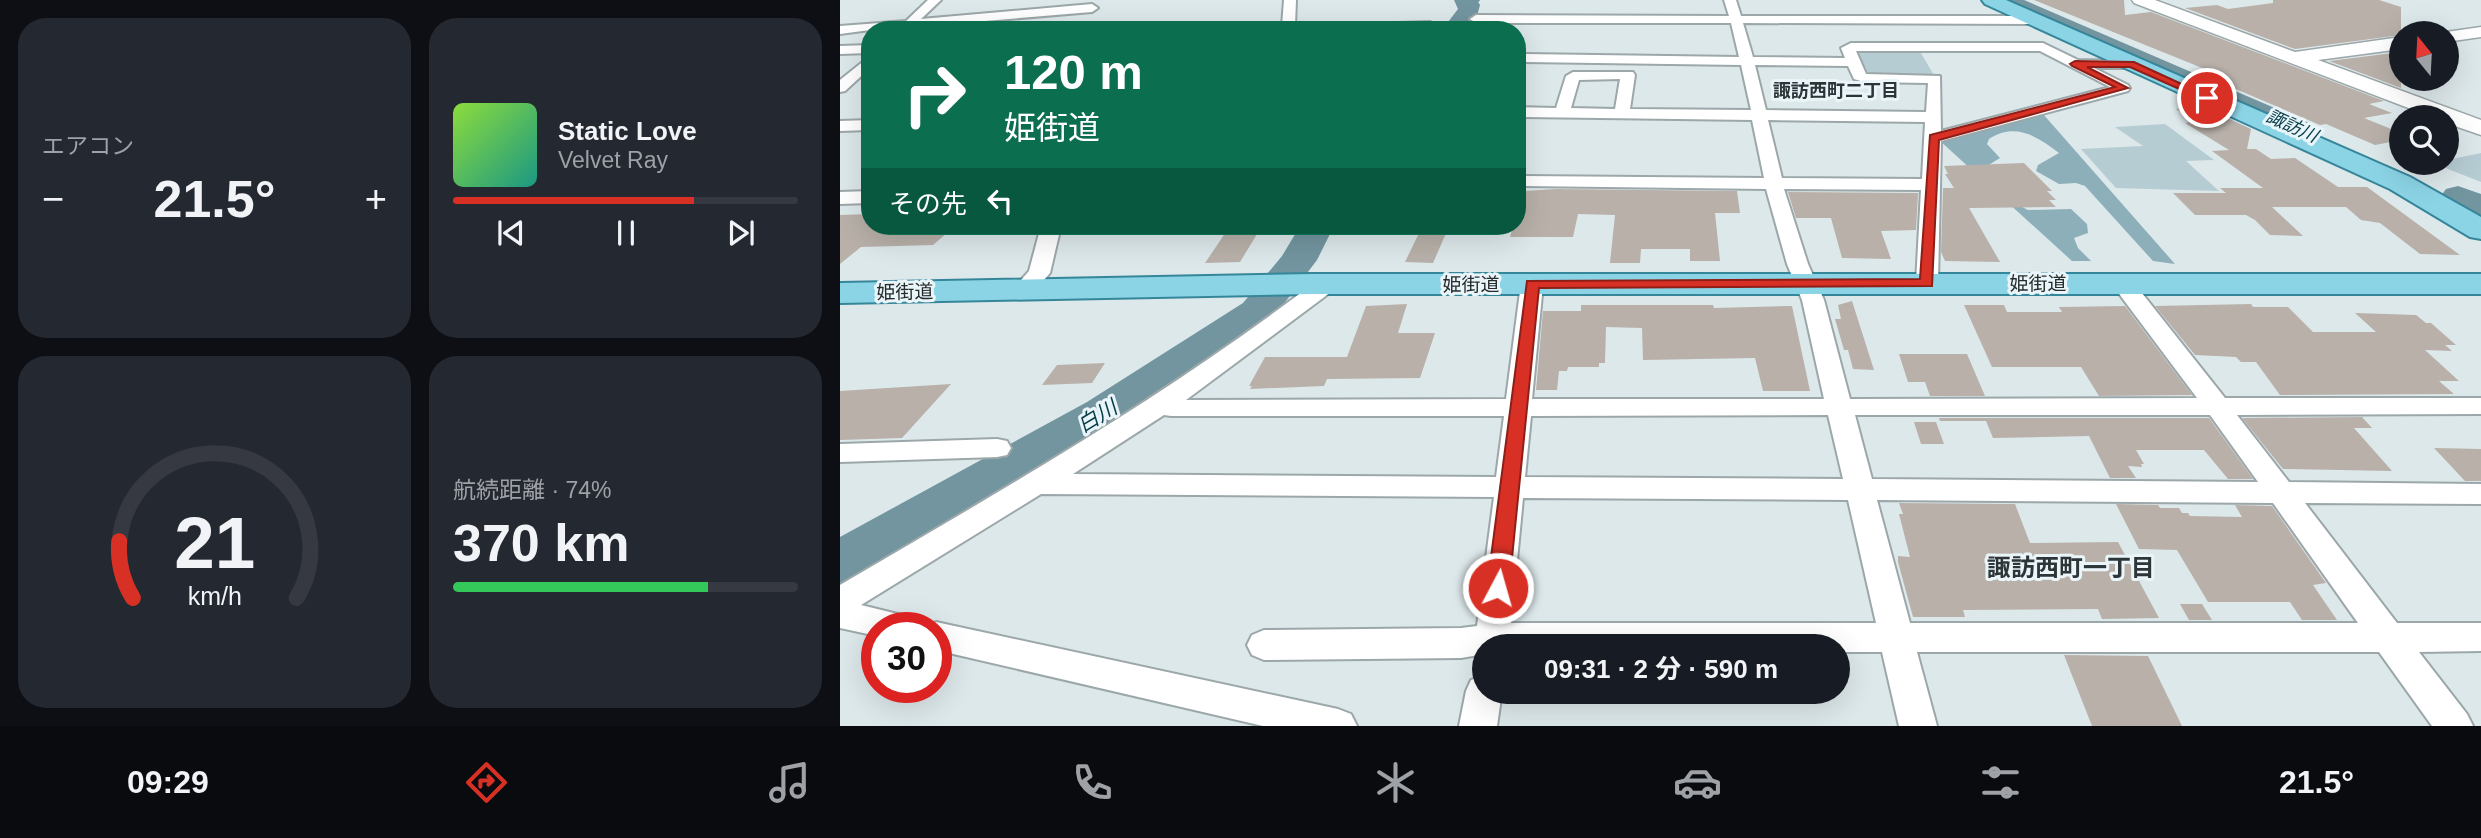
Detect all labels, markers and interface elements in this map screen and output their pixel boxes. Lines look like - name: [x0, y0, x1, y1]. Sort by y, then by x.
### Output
- north arrow: [2389, 21, 2459, 91]
- map controls: [2389, 21, 2459, 175]
- text: 120 m: [1004, 45, 1143, 99]
- icon: right: [889, 49, 980, 140]
- pin: [2177, 68, 2237, 128]
- icon: arrive: [2188, 79, 2226, 117]
- district label: 諏訪西町二丁目: [1773, 81, 1899, 101]
- button: search: [2389, 105, 2459, 175]
- water label: 諏訪川: [2263, 106, 2323, 147]
- text: 姫街道: [1004, 110, 1100, 146]
- text: Static Love: [558, 116, 697, 146]
- text: エアコン: [42, 133, 134, 159]
- text: Velvet Ray: [558, 147, 668, 173]
- text: 21.5°: [153, 170, 276, 228]
- text: −: [42, 178, 64, 220]
- text: +: [365, 178, 387, 220]
- icon: left: [981, 182, 1019, 220]
- text: その先: [889, 189, 967, 219]
- icon: previous: [492, 214, 530, 252]
- icon: pause: [607, 214, 645, 252]
- icon: next: [722, 214, 760, 252]
- street label: 姫街道: [2009, 273, 2067, 294]
- street label: 姫街道: [1442, 274, 1500, 295]
- street label: 姫街道: [876, 281, 934, 303]
- water label: 白川: [1073, 394, 1123, 437]
- text: 航続距離 · 74%: [453, 477, 611, 503]
- text: 21: [174, 502, 255, 583]
- text: 370 km: [453, 514, 629, 572]
- position arrow: [1461, 551, 1535, 625]
- district label: 諏訪西町一丁目: [1987, 554, 2155, 581]
- text: km/h: [187, 582, 242, 610]
- speed limit sign: 30: [861, 612, 952, 703]
- text: 09:31 · 2 分 · 590 m: [1544, 654, 1778, 684]
- icon: directions: [462, 758, 511, 807]
- icon: music: [765, 758, 814, 807]
- icon: phone: [1068, 758, 1117, 807]
- icon: climate: [1371, 758, 1420, 807]
- icon: car: [1673, 758, 1722, 807]
- icon: filters: [1976, 758, 2025, 807]
- text: 09:29: [127, 764, 209, 800]
- text: 21.5°: [2279, 764, 2354, 800]

